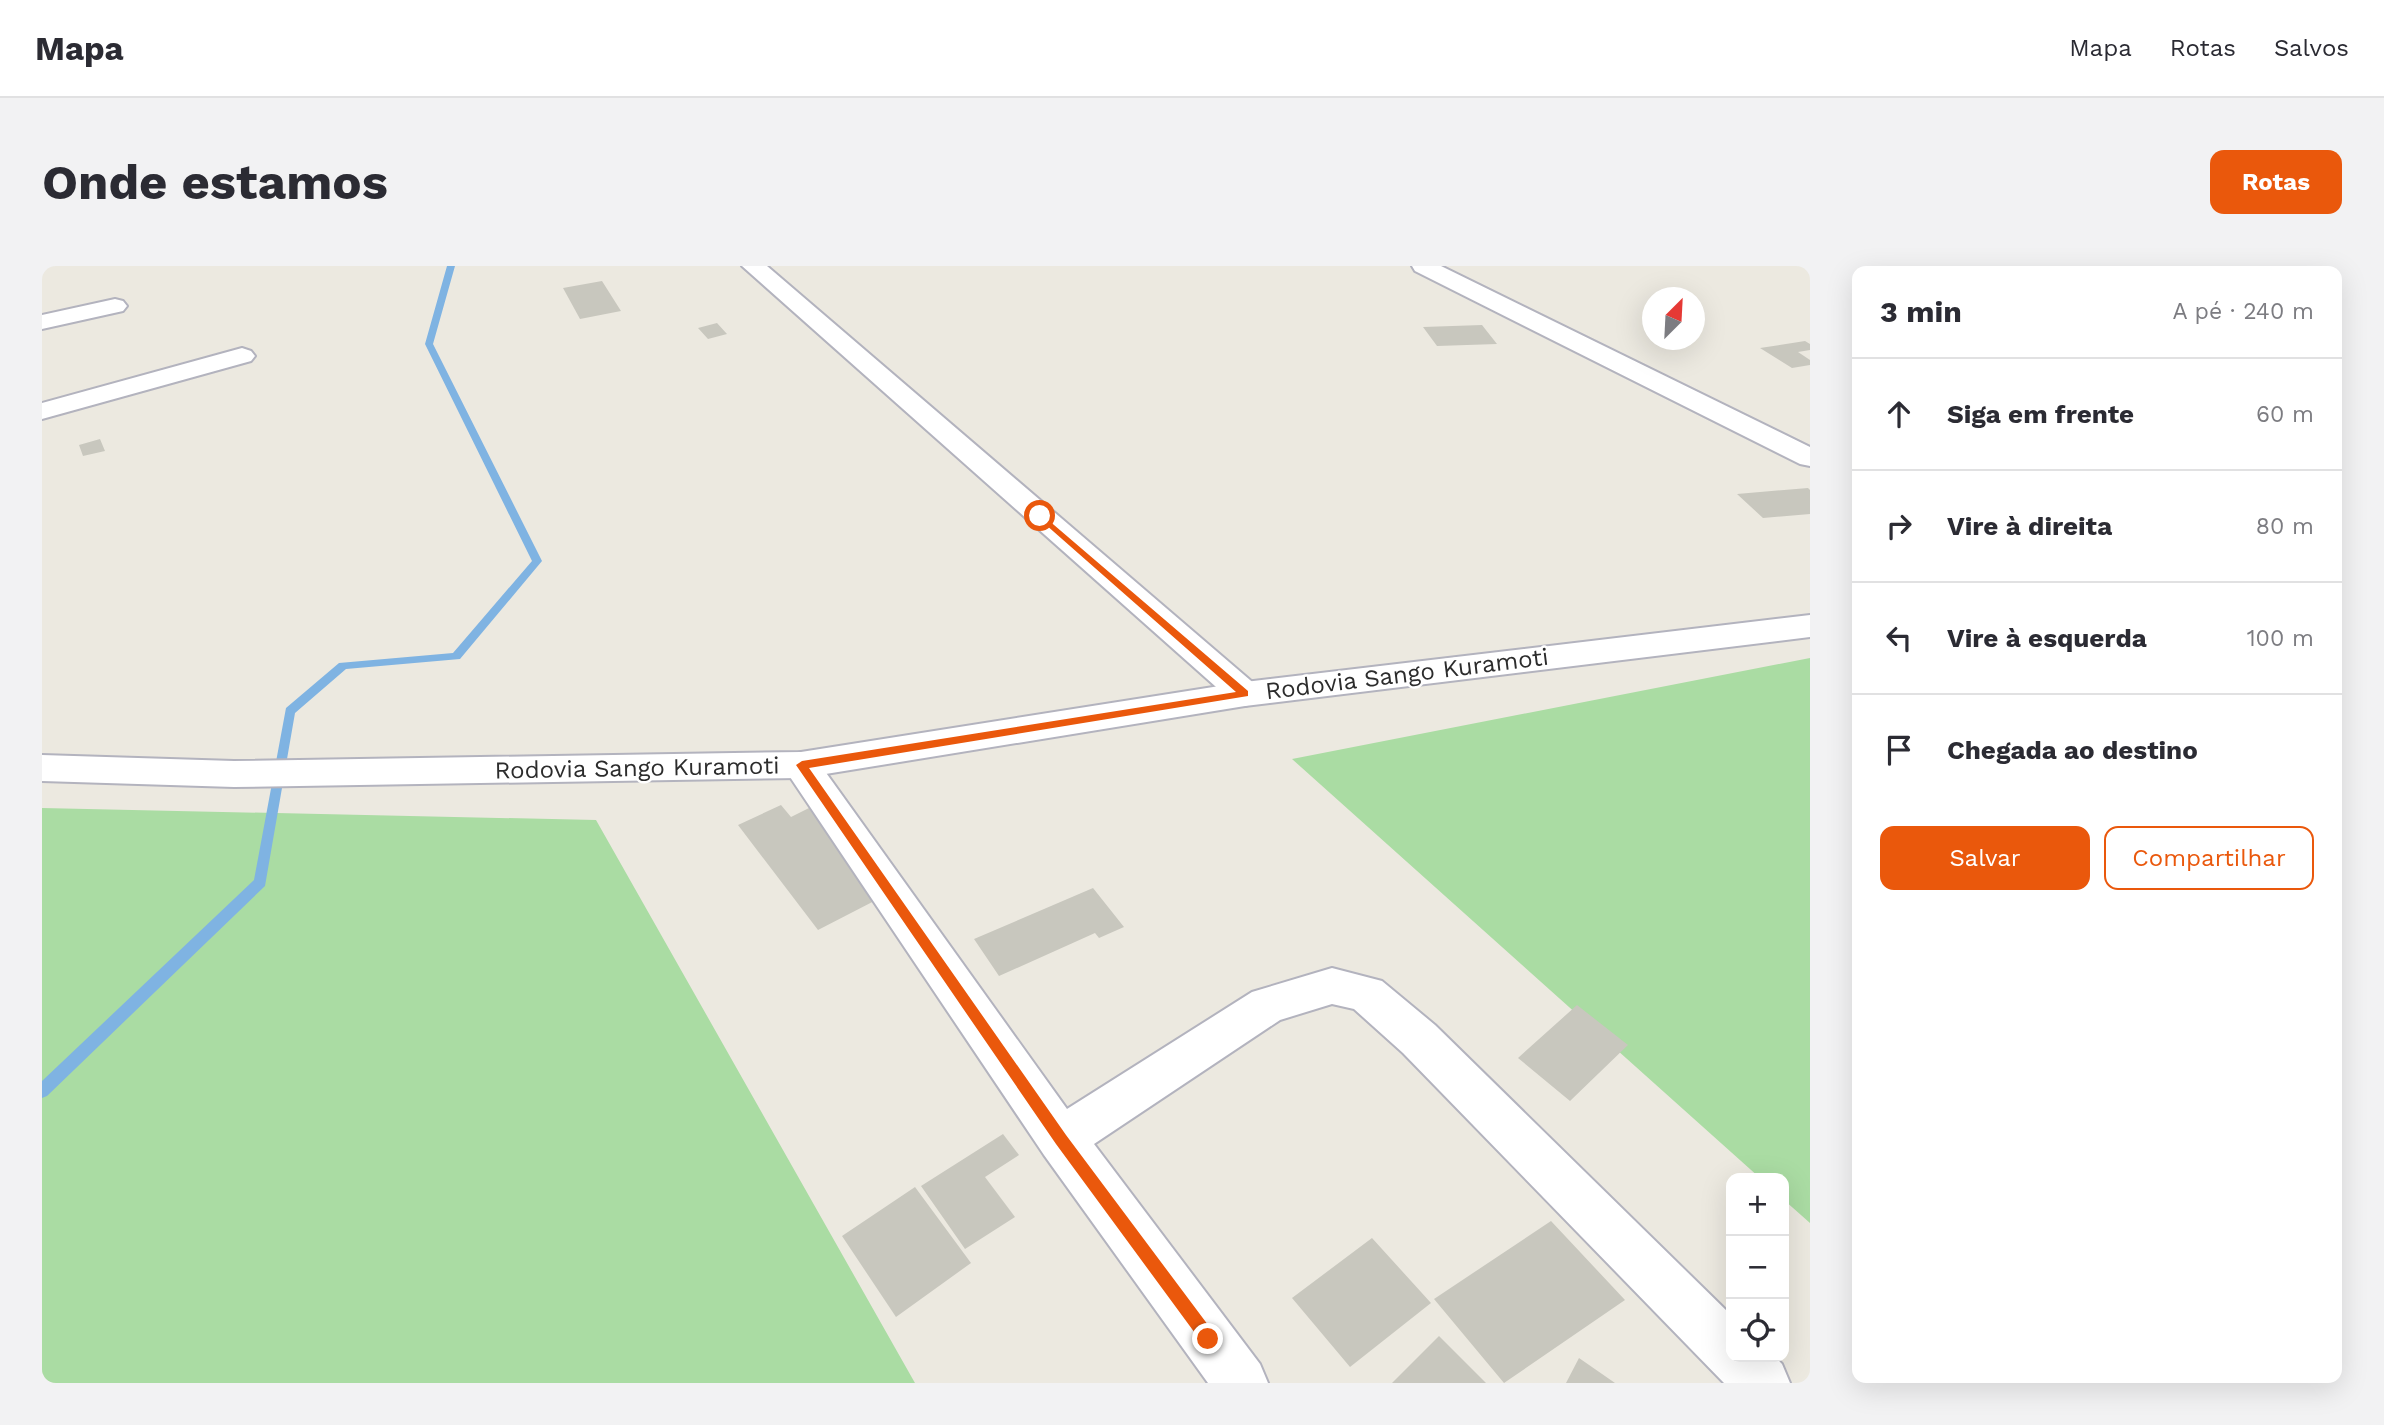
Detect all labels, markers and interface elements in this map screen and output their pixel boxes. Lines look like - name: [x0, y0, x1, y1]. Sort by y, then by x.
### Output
- text: Mapa: [35, 29, 124, 68]
- text: Mapa: [2069, 34, 2132, 62]
- text: Rotas: [2170, 34, 2236, 62]
- text: Salvos: [2274, 34, 2349, 62]
- button: Rotas: [2210, 150, 2342, 214]
- text: Onde estamos: [42, 153, 388, 211]
- north arrow: [1642, 287, 1705, 350]
- text: 3 min: [1880, 294, 1962, 329]
- text: A pé · 240 m: [2172, 298, 2314, 325]
- icon: ahead: [1880, 395, 1918, 433]
- text: Siga em frente: [1947, 399, 2134, 429]
- text: 60 m: [2256, 401, 2314, 428]
- route start: [1024, 500, 1055, 531]
- icon: right: [1880, 507, 1918, 545]
- text: Vire à direita: [1947, 511, 2112, 541]
- text: 80 m: [2256, 513, 2314, 540]
- icon: left: [1880, 619, 1918, 657]
- text: Vire à esquerda: [1947, 623, 2147, 653]
- text: 100 m: [2247, 625, 2314, 652]
- street label: Rodovia Sango Kuramoti: [1264, 643, 1550, 705]
- icon: arrive: [1880, 731, 1918, 769]
- text: Chegada ao destino: [1947, 735, 2198, 765]
- street label: Rodovia Sango Kuramoti: [494, 752, 780, 784]
- button: Salvar: [1880, 826, 2090, 890]
- button: Compartilhar: [2104, 826, 2314, 890]
- map controls: [1726, 1173, 1789, 1362]
- button: +: [1726, 1173, 1789, 1236]
- button: −: [1726, 1236, 1789, 1299]
- button: locate: [1726, 1299, 1789, 1362]
- route end: [1192, 1323, 1223, 1354]

